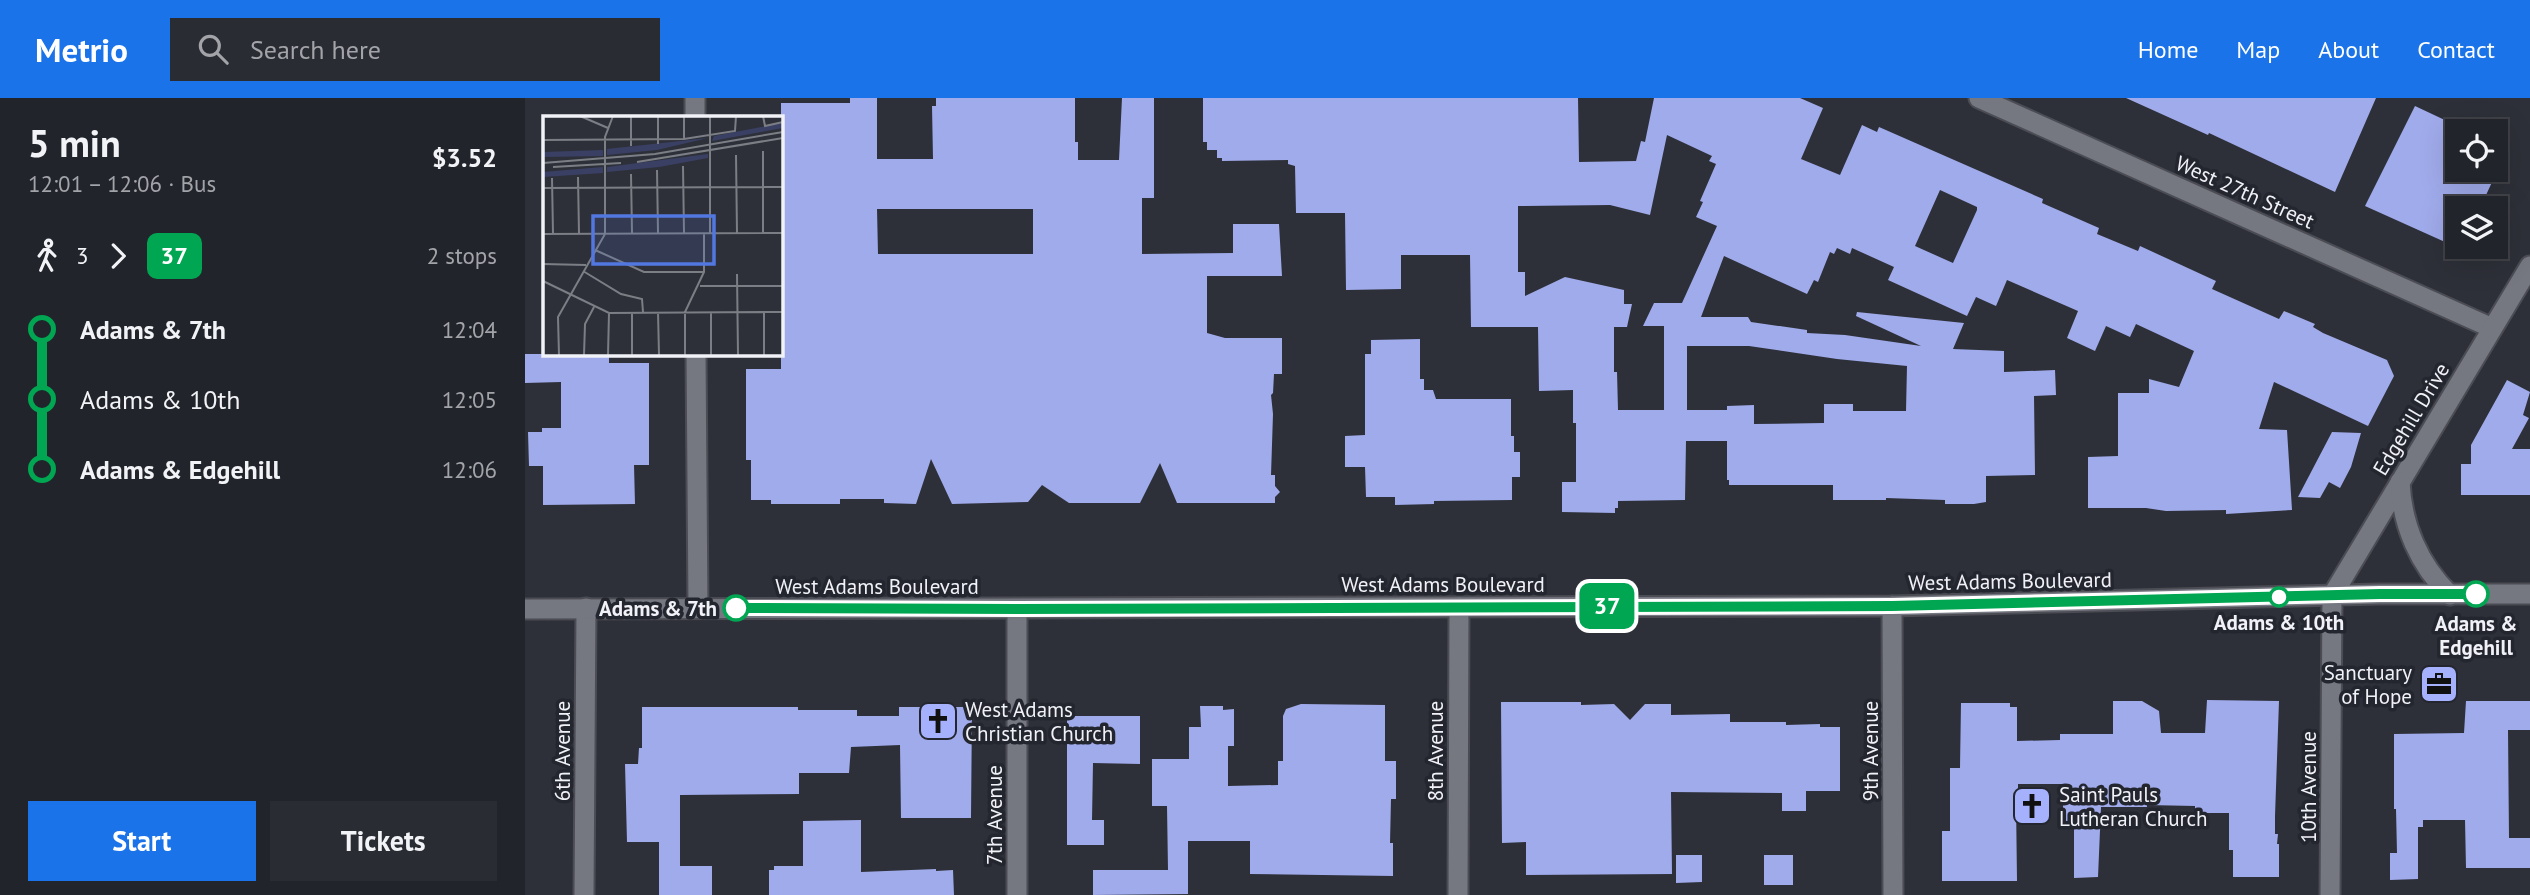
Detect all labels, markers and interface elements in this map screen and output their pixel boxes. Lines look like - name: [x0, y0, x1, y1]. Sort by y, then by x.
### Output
- search box: [170, 18, 660, 81]
- text: Metrio: [35, 28, 128, 71]
- icon: search: [194, 30, 232, 68]
- text: Search here: [250, 33, 381, 66]
- text: Home: [2138, 34, 2198, 65]
- text: Map: [2236, 34, 2280, 65]
- text: About: [2318, 34, 2379, 65]
- text: Contact: [2417, 34, 2495, 65]
- inset map: [543, 116, 782, 355]
- text: 5 min: [28, 118, 121, 167]
- map controls: [2445, 119, 2508, 259]
- button: locate: [2445, 119, 2508, 182]
- text: $3.52: [432, 141, 497, 174]
- street label: West 27th Street: [2171, 149, 2319, 235]
- text: 12:01 – 12:06 · Bus: [28, 169, 216, 198]
- button: layers: [2445, 196, 2508, 259]
- icon: walk: [28, 237, 66, 275]
- icon: forward: [99, 237, 137, 275]
- text: 37: [161, 240, 188, 271]
- text: 3: [76, 241, 89, 270]
- text: 2 stops: [427, 241, 497, 270]
- text: Adams & 7th: [80, 313, 226, 346]
- text: 12:04: [442, 315, 497, 344]
- street label: Edgehill Drive: [2367, 358, 2455, 480]
- text: Adams & 10th: [80, 383, 241, 416]
- text: 12:05: [442, 385, 497, 414]
- text: Adams & Edgehill: [80, 453, 280, 486]
- text: 12:06: [442, 455, 497, 484]
- street label: West Adams Boulevard: [1908, 566, 2112, 596]
- street label: West Adams Boulevard: [1341, 571, 1545, 598]
- street label: West Adams Boulevard: [775, 573, 979, 600]
- marker: Adams & Edgehill: [2463, 581, 2489, 607]
- line badge: 37: [1575, 583, 1639, 629]
- marker: Adams & 10th: [2269, 587, 2289, 607]
- text: 37: [1593, 590, 1621, 621]
- place label: Adams & 7th: [599, 595, 717, 622]
- marker: Adams & 7th: [723, 595, 749, 621]
- place label: Adams & 10th: [2214, 609, 2344, 636]
- place label: Adams & Edgehill: [2435, 610, 2517, 661]
- place label: Sanctuary of Hope: [2324, 659, 2412, 710]
- office icon: Sanctuary of Hope: [2418, 663, 2460, 705]
- place label: West Adams Christian Church: [965, 696, 1113, 747]
- church icon: West Adams Christian Church: [917, 700, 959, 742]
- street label: 6th Avenue: [549, 701, 576, 801]
- street label: 8th Avenue: [1422, 701, 1449, 801]
- street label: 9th Avenue: [1857, 701, 1884, 801]
- street label: 10th Avenue: [2295, 731, 2322, 843]
- street label: 7th Avenue: [981, 765, 1008, 865]
- place label: Saint Pauls Lutheran Church: [2059, 781, 2208, 832]
- church icon: Saint Pauls Lutheran Church: [2011, 785, 2053, 827]
- button: Start: [28, 801, 256, 881]
- button: Tickets: [270, 801, 497, 881]

